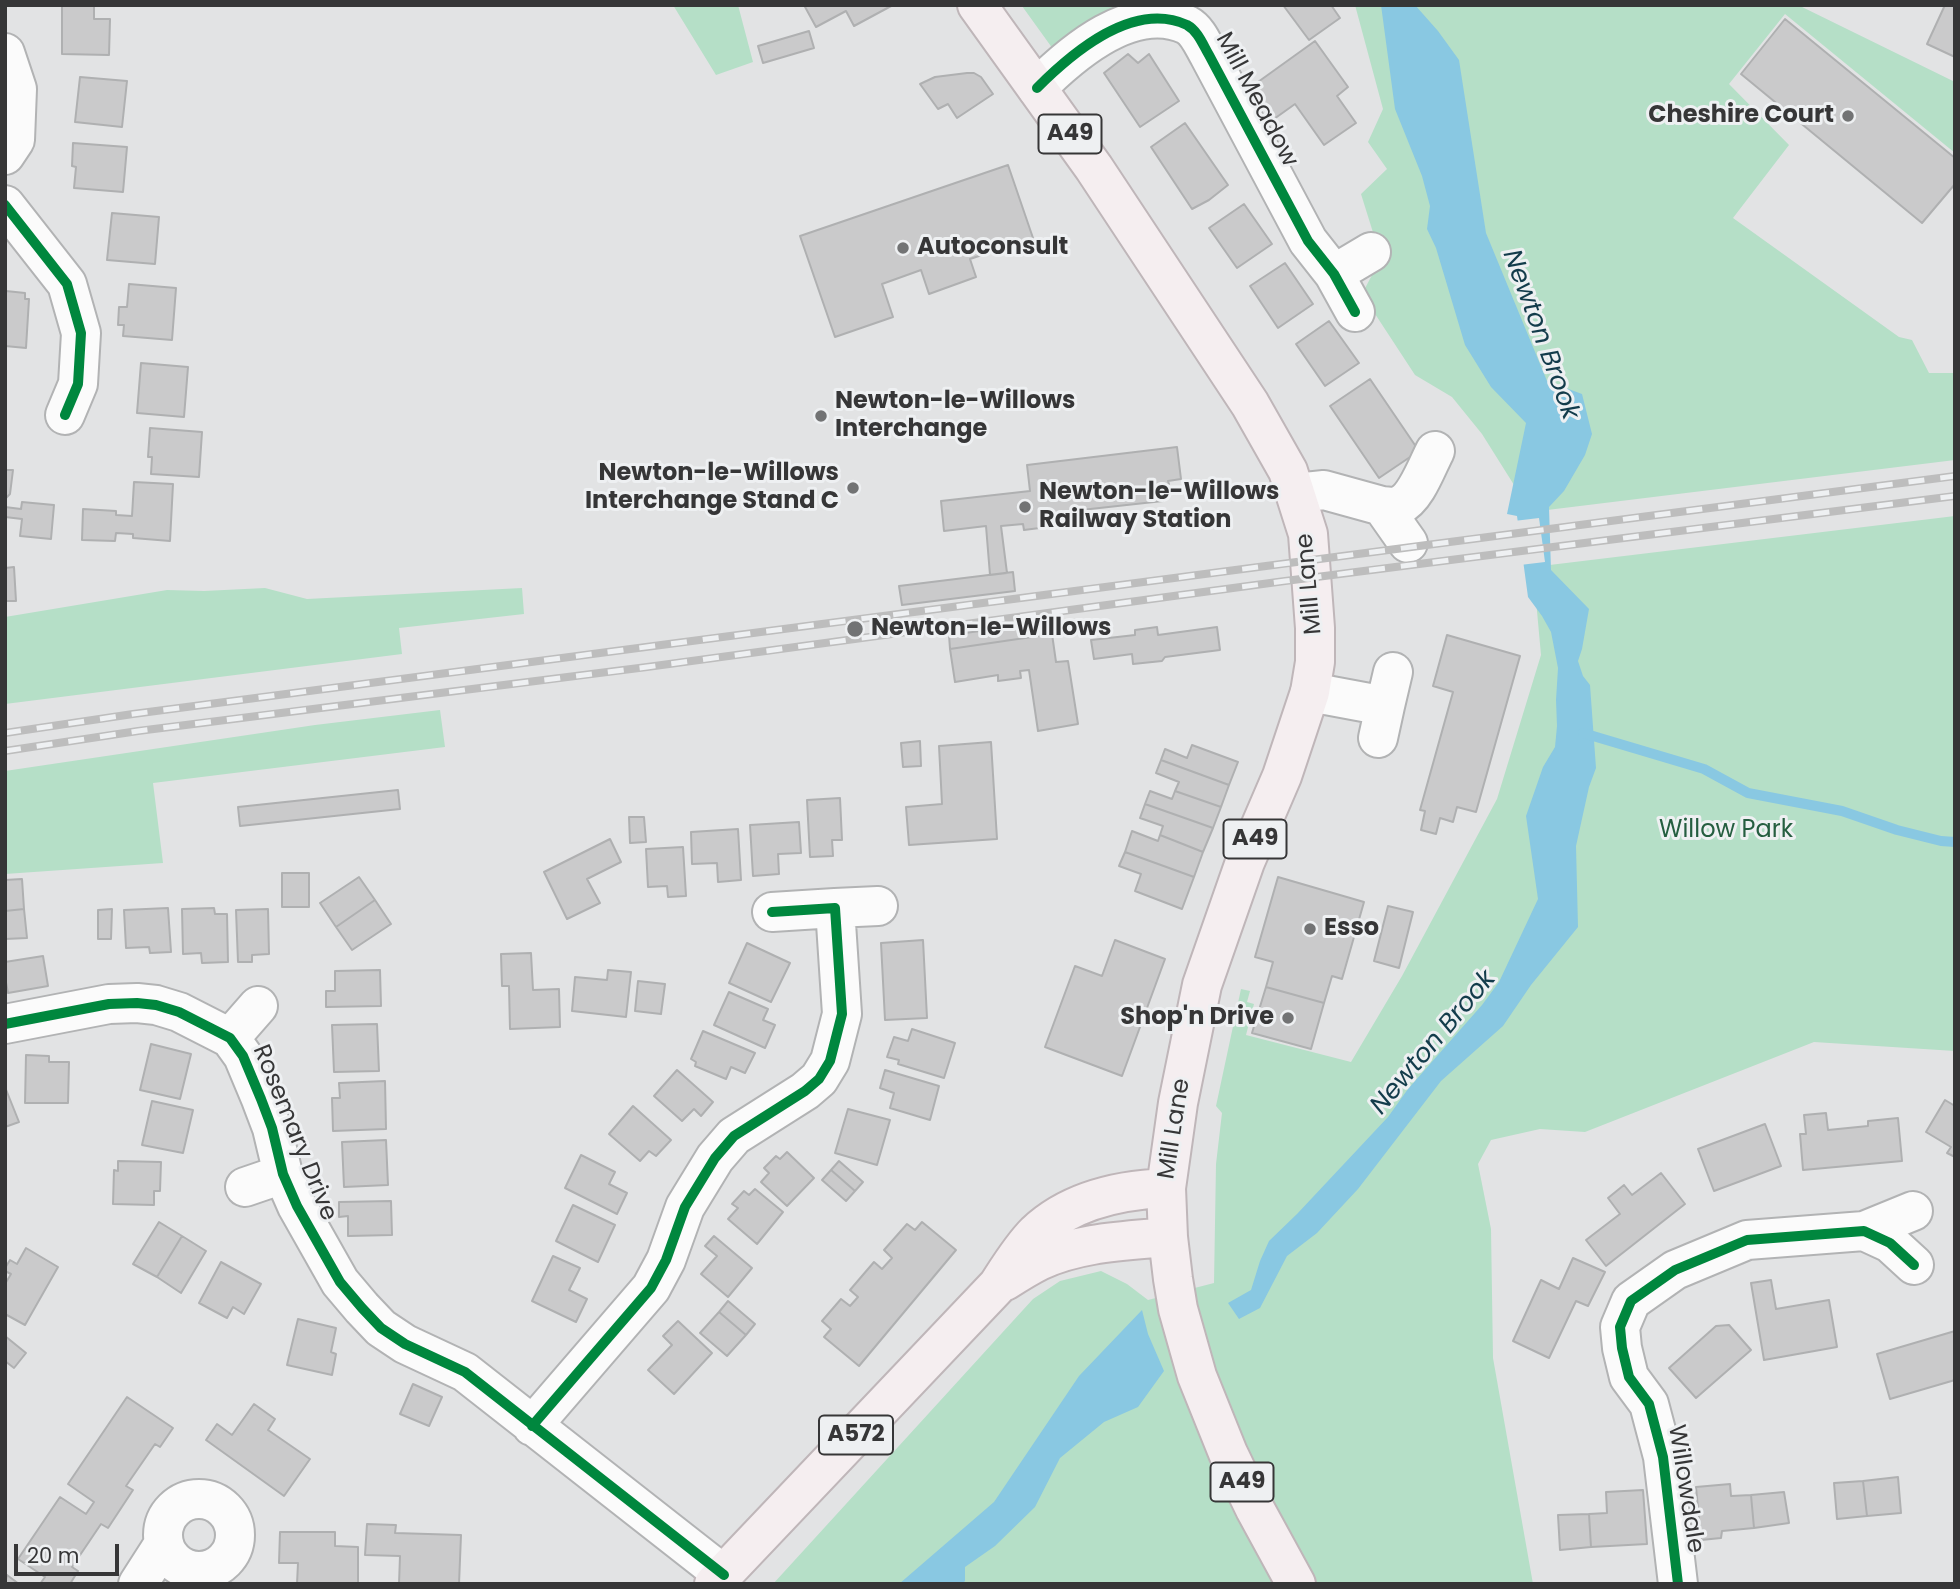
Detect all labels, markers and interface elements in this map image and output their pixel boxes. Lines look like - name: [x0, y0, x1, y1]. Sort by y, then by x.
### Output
- street label: Mill Meadow: [1209, 28, 1303, 172]
- place label: Cheshire Court: [1648, 102, 1834, 130]
- marker: Cheshire Court: [1840, 108, 1856, 124]
- road number: A49: [1038, 114, 1102, 154]
- place label: Autoconsult: [917, 234, 1068, 262]
- marker: Autoconsult: [895, 240, 911, 256]
- water label: Newton Brook: [1495, 246, 1585, 424]
- place label: Newton-le-Willows Interchange: [835, 388, 1075, 444]
- marker: Newton-le-Willows Interchange: [813, 408, 829, 424]
- place label: Newton-le-Willows Interchange Stand C: [585, 460, 839, 516]
- place label: Newton-le-Willows Railway Station: [1039, 479, 1279, 535]
- marker: Newton-le-Willows Interchange Stand C: [845, 480, 861, 496]
- marker: Newton-le-Willows Railway Station: [1017, 499, 1033, 515]
- street label: Mill Lane: [1291, 532, 1329, 636]
- place label: Newton-le-Willows: [871, 615, 1111, 643]
- marker: Newton-le-Willows: [845, 619, 865, 639]
- park label: Willow Park: [1659, 817, 1793, 845]
- road number: A49: [1224, 820, 1286, 859]
- place label: Esso: [1324, 915, 1379, 943]
- marker: Esso: [1302, 921, 1318, 937]
- water label: Newton Brook: [1365, 965, 1503, 1121]
- place label: Shop'n Drive: [1120, 1004, 1274, 1032]
- marker: Shop'n Drive: [1280, 1010, 1296, 1026]
- street label: Rosemary Drive: [246, 1041, 342, 1225]
- street label: Mill Lane: [1153, 1077, 1197, 1181]
- road number: A572: [819, 1416, 893, 1454]
- street label: Willowdale: [1661, 1423, 1709, 1555]
- road number: A49: [1210, 1462, 1274, 1502]
- scale bar: [18, 1530, 122, 1574]
- text: 20 m: [27, 1541, 80, 1570]

